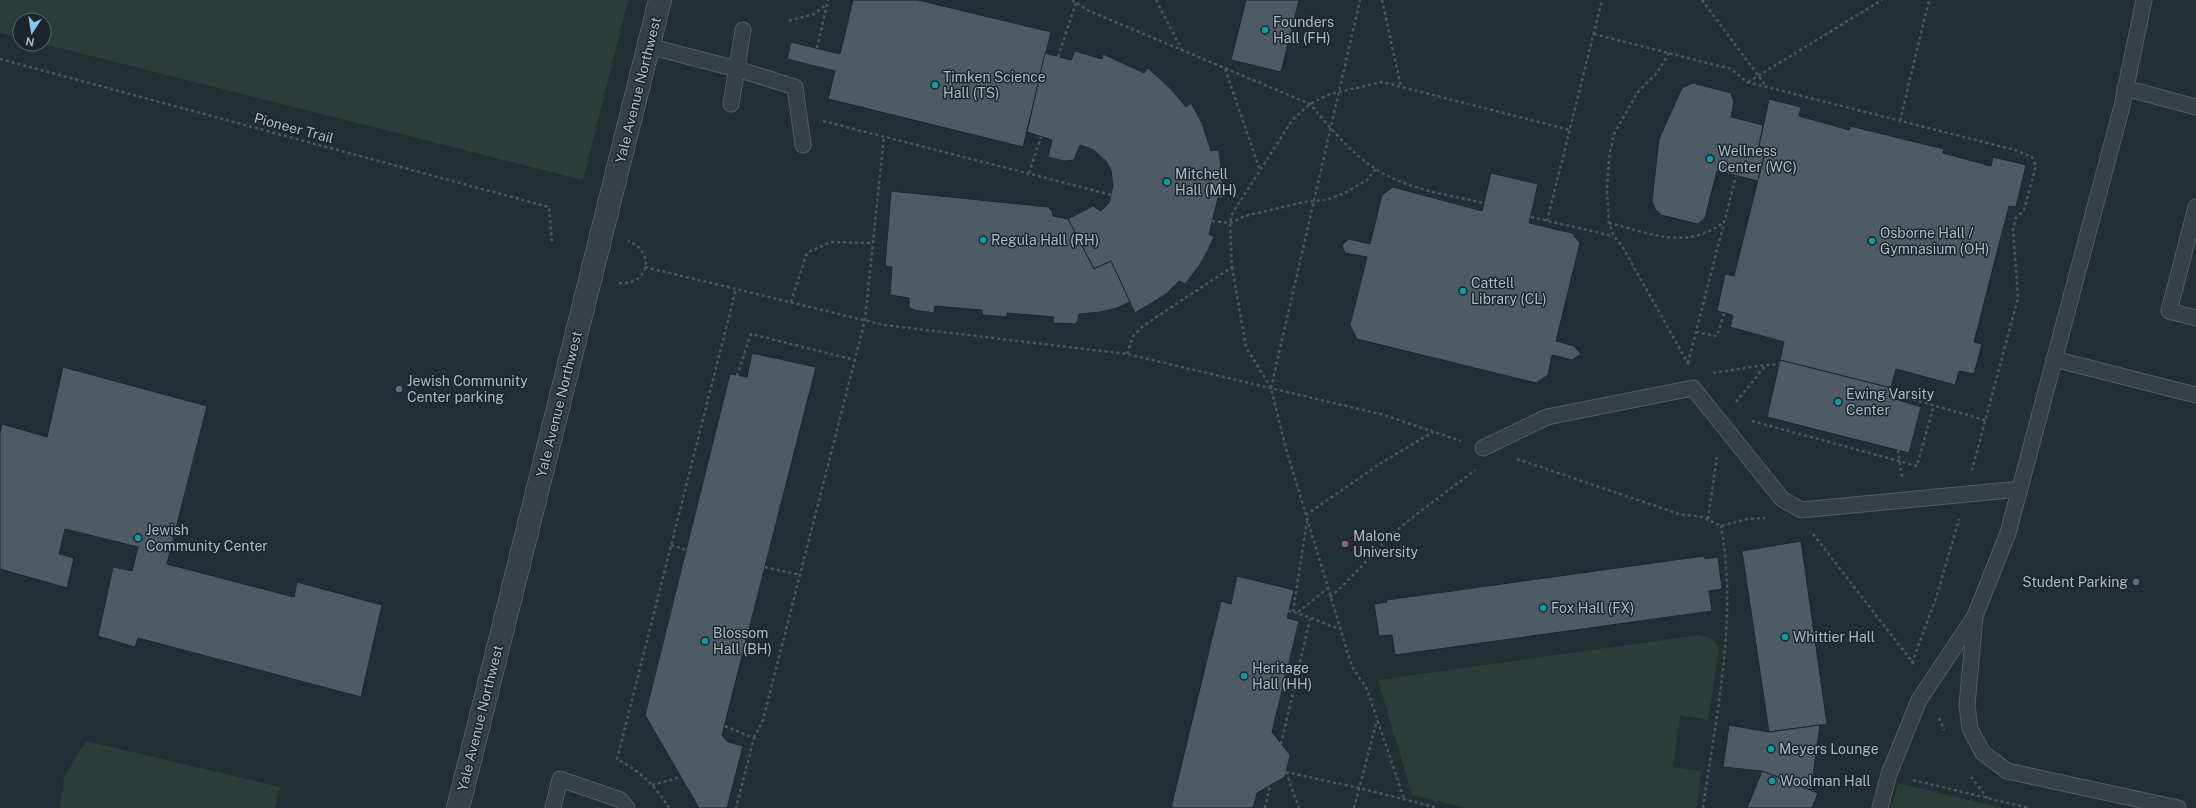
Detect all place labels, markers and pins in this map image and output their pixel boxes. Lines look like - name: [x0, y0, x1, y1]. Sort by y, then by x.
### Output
- place label: Founders Hall (FH): [1273, 14, 1334, 46]
- marker: Founders Hall (FH): [1260, 25, 1270, 35]
- place label: Timken Science Hall (TS): [943, 69, 1046, 101]
- marker: Timken Science Hall (TS): [930, 80, 940, 90]
- place label: Wellness Center (WC): [1718, 143, 1797, 175]
- marker: Wellness Center (WC): [1705, 154, 1715, 164]
- place label: Mitchell Hall (MH): [1175, 166, 1237, 198]
- marker: Mitchell Hall (MH): [1162, 177, 1172, 187]
- place label: Osborne Hall / Gymnasium (OH): [1880, 225, 1989, 257]
- place label: Regula Hall (RH): [991, 232, 1099, 248]
- marker: Regula Hall (RH): [978, 235, 988, 245]
- marker: Osborne Hall / Gymnasium (OH): [1867, 236, 1877, 246]
- place label: Cattell Library (CL): [1471, 275, 1547, 307]
- marker: Cattell Library (CL): [1458, 286, 1468, 296]
- place label: Jewish Community Center parking: [407, 373, 528, 405]
- marker: Jewish Community Center parking: [394, 384, 404, 394]
- place label: Ewing Varsity Center: [1846, 386, 1935, 418]
- marker: Ewing Varsity Center: [1833, 397, 1843, 407]
- place label: Jewish Community Center: [146, 522, 268, 554]
- place label: Malone University: [1353, 528, 1419, 560]
- marker: Jewish Community Center: [133, 533, 143, 543]
- marker: Malone University: [1340, 539, 1350, 549]
- place label: Student Parking: [2022, 574, 2128, 590]
- marker: Student Parking: [2131, 577, 2141, 587]
- place label: Fox Hall (FX): [1551, 600, 1634, 616]
- marker: Fox Hall (FX): [1538, 603, 1548, 613]
- place label: Blossom Hall (BH): [713, 625, 772, 657]
- place label: Whittier Hall: [1793, 629, 1875, 645]
- marker: Whittier Hall: [1780, 632, 1790, 642]
- marker: Blossom Hall (BH): [700, 636, 710, 646]
- place label: Heritage Hall (HH): [1252, 660, 1312, 692]
- marker: Heritage Hall (HH): [1239, 671, 1249, 681]
- place label: Meyers Lounge: [1779, 741, 1879, 757]
- marker: Meyers Lounge: [1766, 744, 1776, 754]
- place label: Woolman Hall: [1780, 773, 1871, 789]
- marker: Woolman Hall: [1767, 776, 1777, 786]

